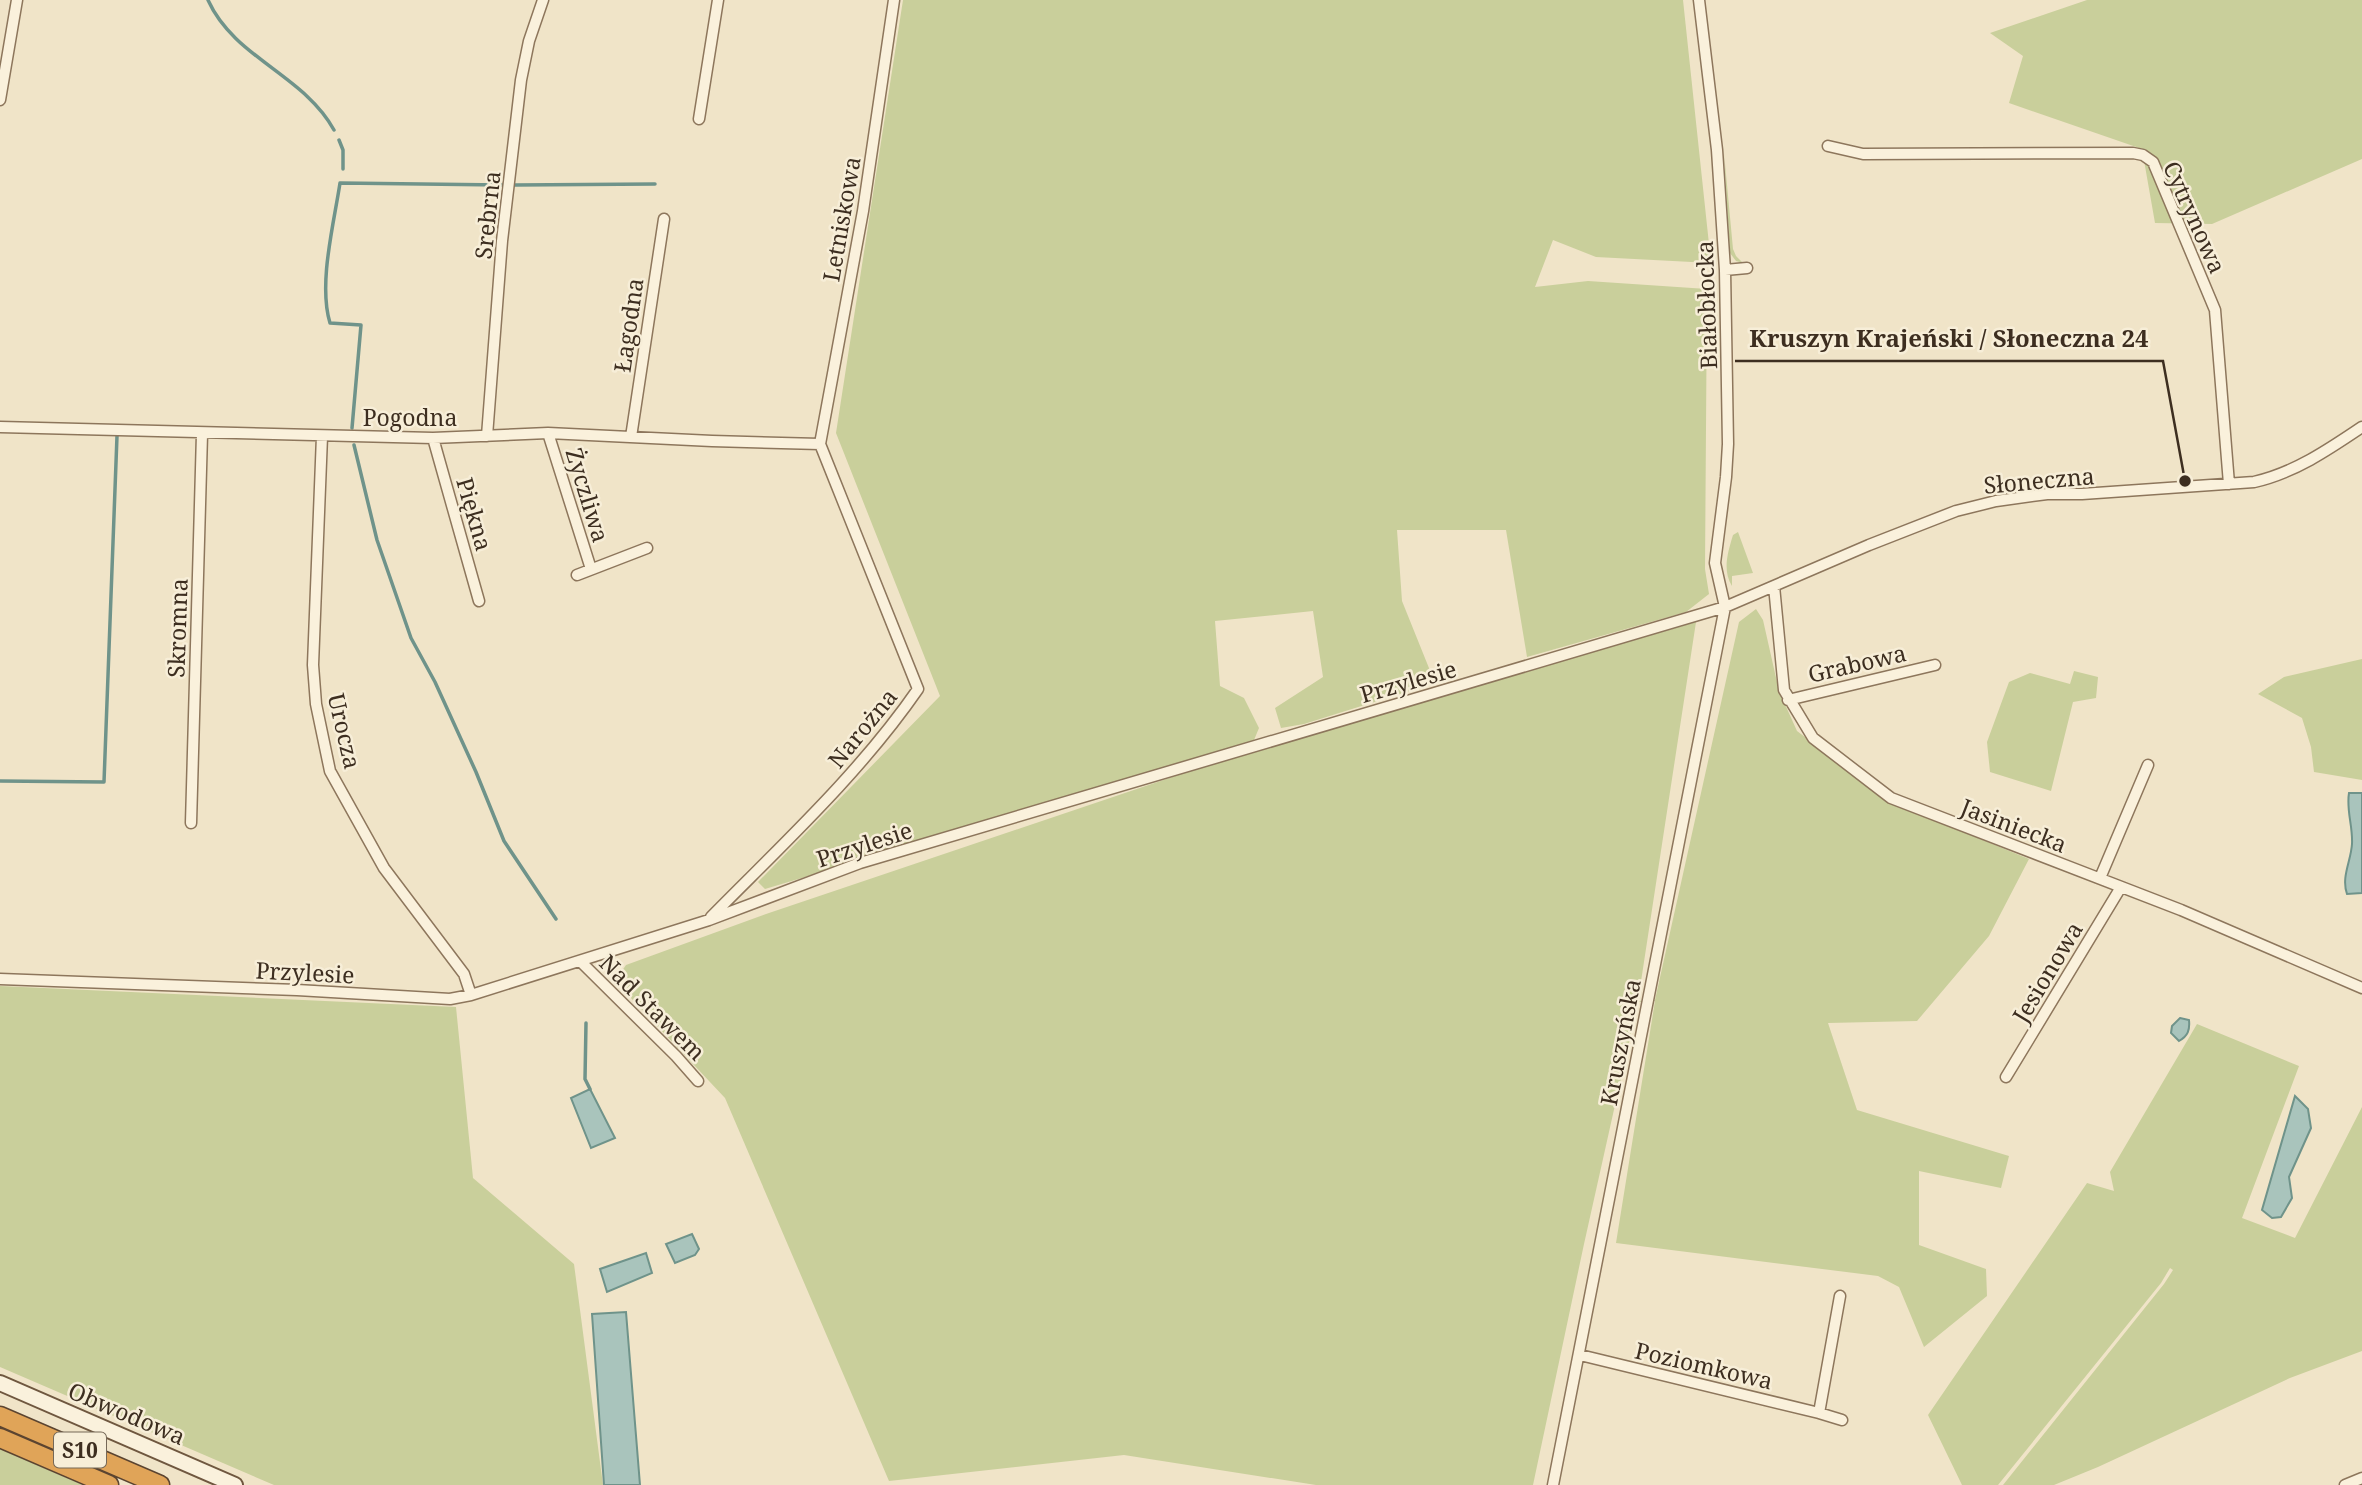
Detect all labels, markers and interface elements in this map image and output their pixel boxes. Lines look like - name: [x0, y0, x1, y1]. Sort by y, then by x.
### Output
- street label: Letniskowa: [814, 154, 868, 284]
- street label: Cytrynowa: [2156, 156, 2234, 278]
- street label: Srebrna: [466, 169, 508, 261]
- street label: Białobłocka: [1688, 240, 1724, 370]
- street label: Łagodna: [606, 276, 650, 374]
- callout: Kruszyn Krajeński / Słoneczna 24: [1735, 316, 2163, 361]
- text: Kruszyn Krajeński / Słoneczna 24: [1749, 321, 2149, 354]
- street label: Pogodna: [363, 401, 457, 433]
- street label: Życzliwa: [559, 444, 617, 546]
- street label: Słoneczna: [1982, 459, 2096, 501]
- street label: Piękna: [449, 474, 501, 554]
- street label: Skromna: [159, 578, 195, 678]
- street label: Grabowa: [1805, 636, 1909, 690]
- street label: Przylesie: [1356, 652, 1460, 710]
- street label: Narożna: [820, 681, 904, 775]
- street label: Urocza: [321, 690, 369, 772]
- street label: Jasiniecka: [1955, 790, 2072, 860]
- street label: Przylesie: [812, 813, 916, 875]
- street label: Jesionowa: [2004, 916, 2090, 1029]
- street label: Nad Stawem: [593, 947, 713, 1067]
- street label: Przylesie: [255, 953, 355, 991]
- street label: Kruszyńska: [1592, 976, 1648, 1108]
- street label: Poziomkowa: [1632, 1334, 1776, 1396]
- street label: Obwodowa: [63, 1374, 191, 1452]
- road number: S10: [54, 1432, 106, 1468]

